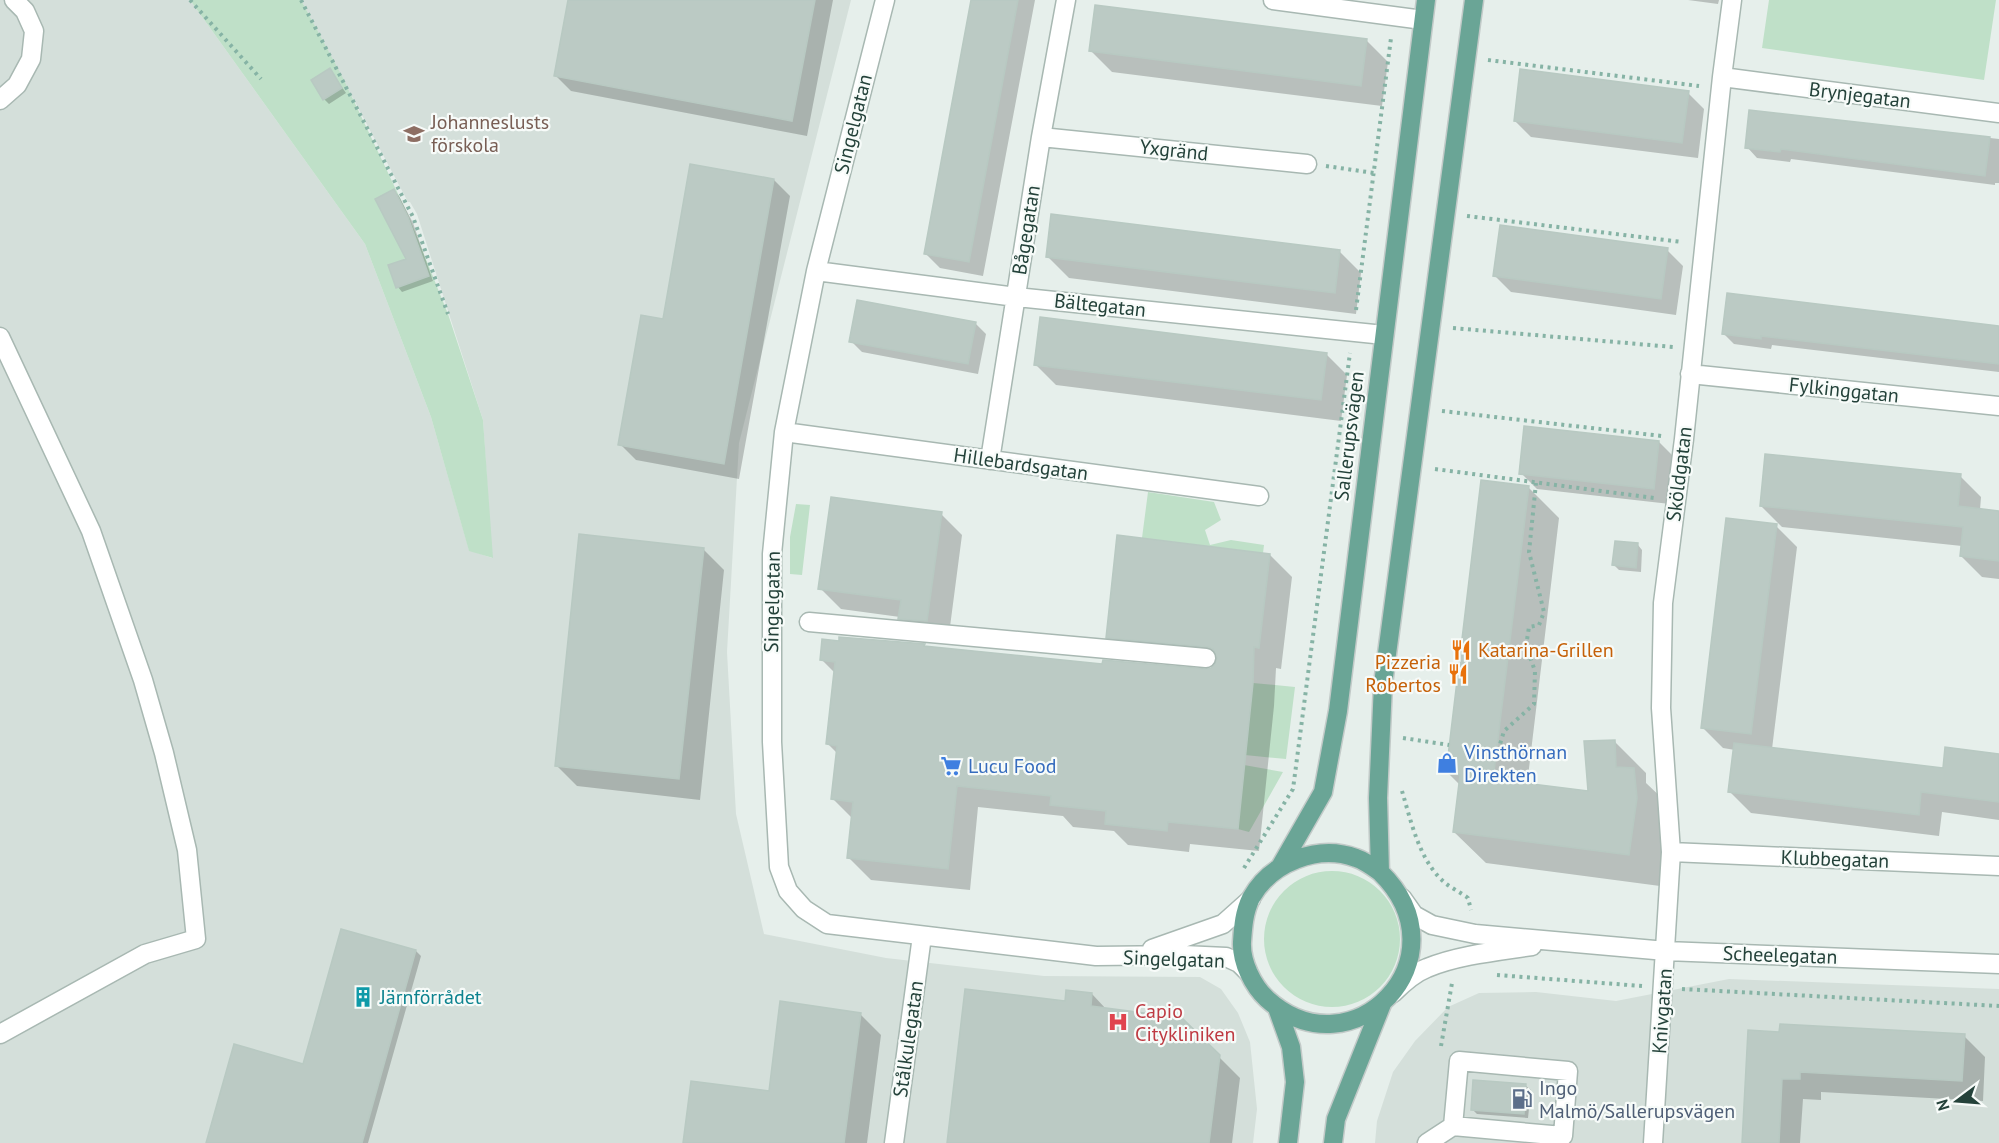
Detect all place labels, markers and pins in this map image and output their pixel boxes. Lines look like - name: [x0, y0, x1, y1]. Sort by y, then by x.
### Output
- place label: Johanneslusts förskola: [430, 109, 549, 158]
- school or university icon: Johanneslusts förskola: [402, 122, 426, 146]
- place label: Katarina-Grillen: [1478, 637, 1614, 663]
- restaurant icon: Katarina-Grillen: [1449, 638, 1473, 662]
- place label: Pizzeria Robertos: [1365, 649, 1441, 698]
- restaurant icon: Pizzeria Robertos: [1446, 662, 1470, 686]
- place label: Vinsthörnan Direkten: [1463, 739, 1567, 788]
- shop icon: Vinsthörnan Direkten: [1435, 751, 1459, 775]
- place label: Lucu Food: [968, 753, 1056, 779]
- supermarket icon: Lucu Food: [939, 754, 963, 778]
- place label: Järnförrådet: [379, 984, 482, 1010]
- building icon: Järnförrådet: [351, 985, 375, 1009]
- place label: Capio Citykliniken: [1135, 998, 1235, 1047]
- hospital icon: Capio Citykliniken: [1106, 1010, 1130, 1034]
- place label: Ingo Malmö/Sallerupsvägen: [1539, 1075, 1735, 1124]
- fuel station icon: Ingo Malmö/Sallerupsvägen: [1510, 1087, 1534, 1111]

